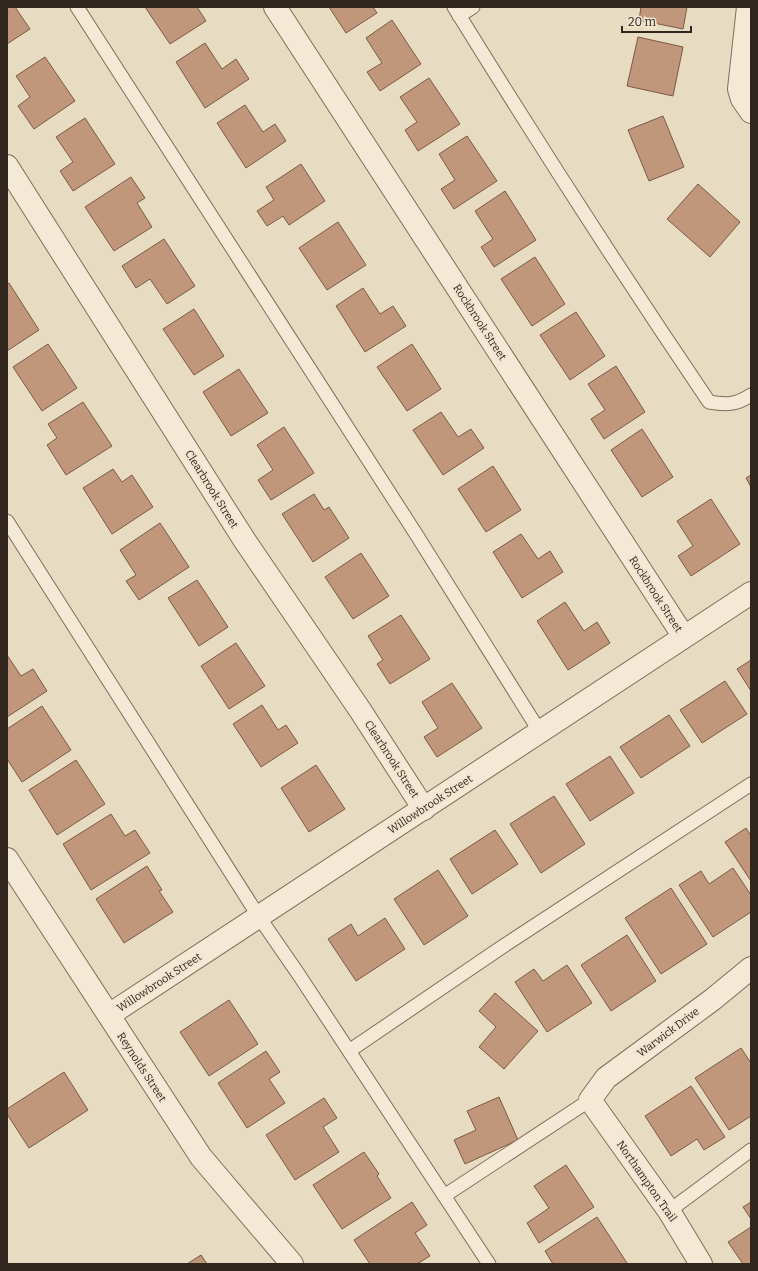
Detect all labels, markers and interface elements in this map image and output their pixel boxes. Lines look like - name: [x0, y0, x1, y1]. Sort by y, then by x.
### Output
- scale bar: [622, 8, 691, 34]
- text: 20 m: [628, 15, 657, 29]
- street label: Rockbrook Street: [450, 282, 509, 363]
- street label: Clearbrook Street: [182, 448, 241, 531]
- street label: Rockbrook Street: [626, 554, 685, 635]
- street label: Clearbrook Street: [362, 718, 421, 800]
- street label: Willowbrook Street: [386, 772, 475, 837]
- street label: Willowbrook Street: [115, 950, 204, 1015]
- street label: Warwick Drive: [635, 1005, 702, 1060]
- street label: Reynolds Street: [114, 1030, 169, 1104]
- street label: Northampton Trail: [614, 1138, 679, 1224]

